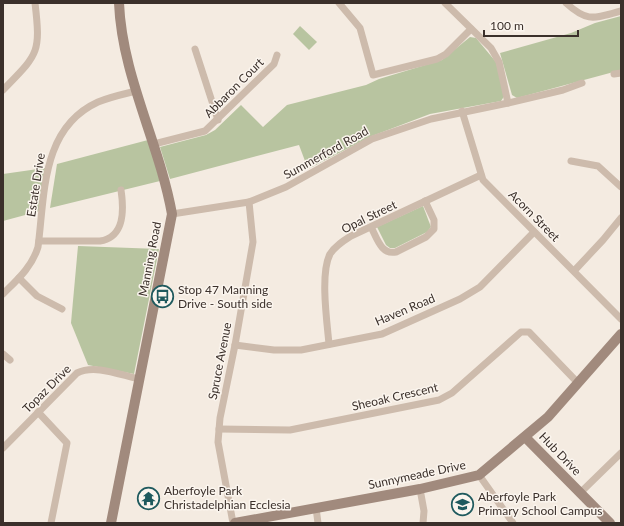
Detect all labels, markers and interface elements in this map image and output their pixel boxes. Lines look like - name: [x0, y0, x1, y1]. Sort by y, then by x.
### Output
- scale bar: [484, 12, 578, 38]
- text: 100 m: [490, 18, 524, 33]
- street label: Abbaron Court: [201, 54, 267, 121]
- street label: Summerford Road: [281, 123, 371, 182]
- street label: Estate Drive: [23, 152, 48, 218]
- street label: Acorn Street: [506, 187, 564, 245]
- street label: Opal Street: [339, 196, 400, 236]
- street label: Manning Road: [135, 220, 164, 298]
- place label: Stop 47 Manning Drive - South side: [178, 282, 272, 311]
- bus stop icon: Stop 47 Manning Drive - South side: [150, 284, 176, 310]
- street label: Haven Road: [373, 290, 437, 329]
- street label: Spruce Avenue: [205, 321, 234, 401]
- street label: Topaz Drive: [19, 361, 74, 416]
- street label: Sheoak Crescent: [350, 379, 440, 414]
- street label: Hub Drive: [536, 429, 585, 478]
- street label: Sunnymeade Drive: [367, 457, 467, 492]
- place label: Aberfoyle Park Christadelphian Ecclesia: [164, 483, 291, 512]
- temple icon: Aberfoyle Park Christadelphian Ecclesia: [136, 485, 162, 511]
- place label: Aberfoyle Park Primary School Campus: [478, 489, 602, 518]
- school or university icon: Aberfoyle Park Primary School Campus: [450, 491, 476, 517]

